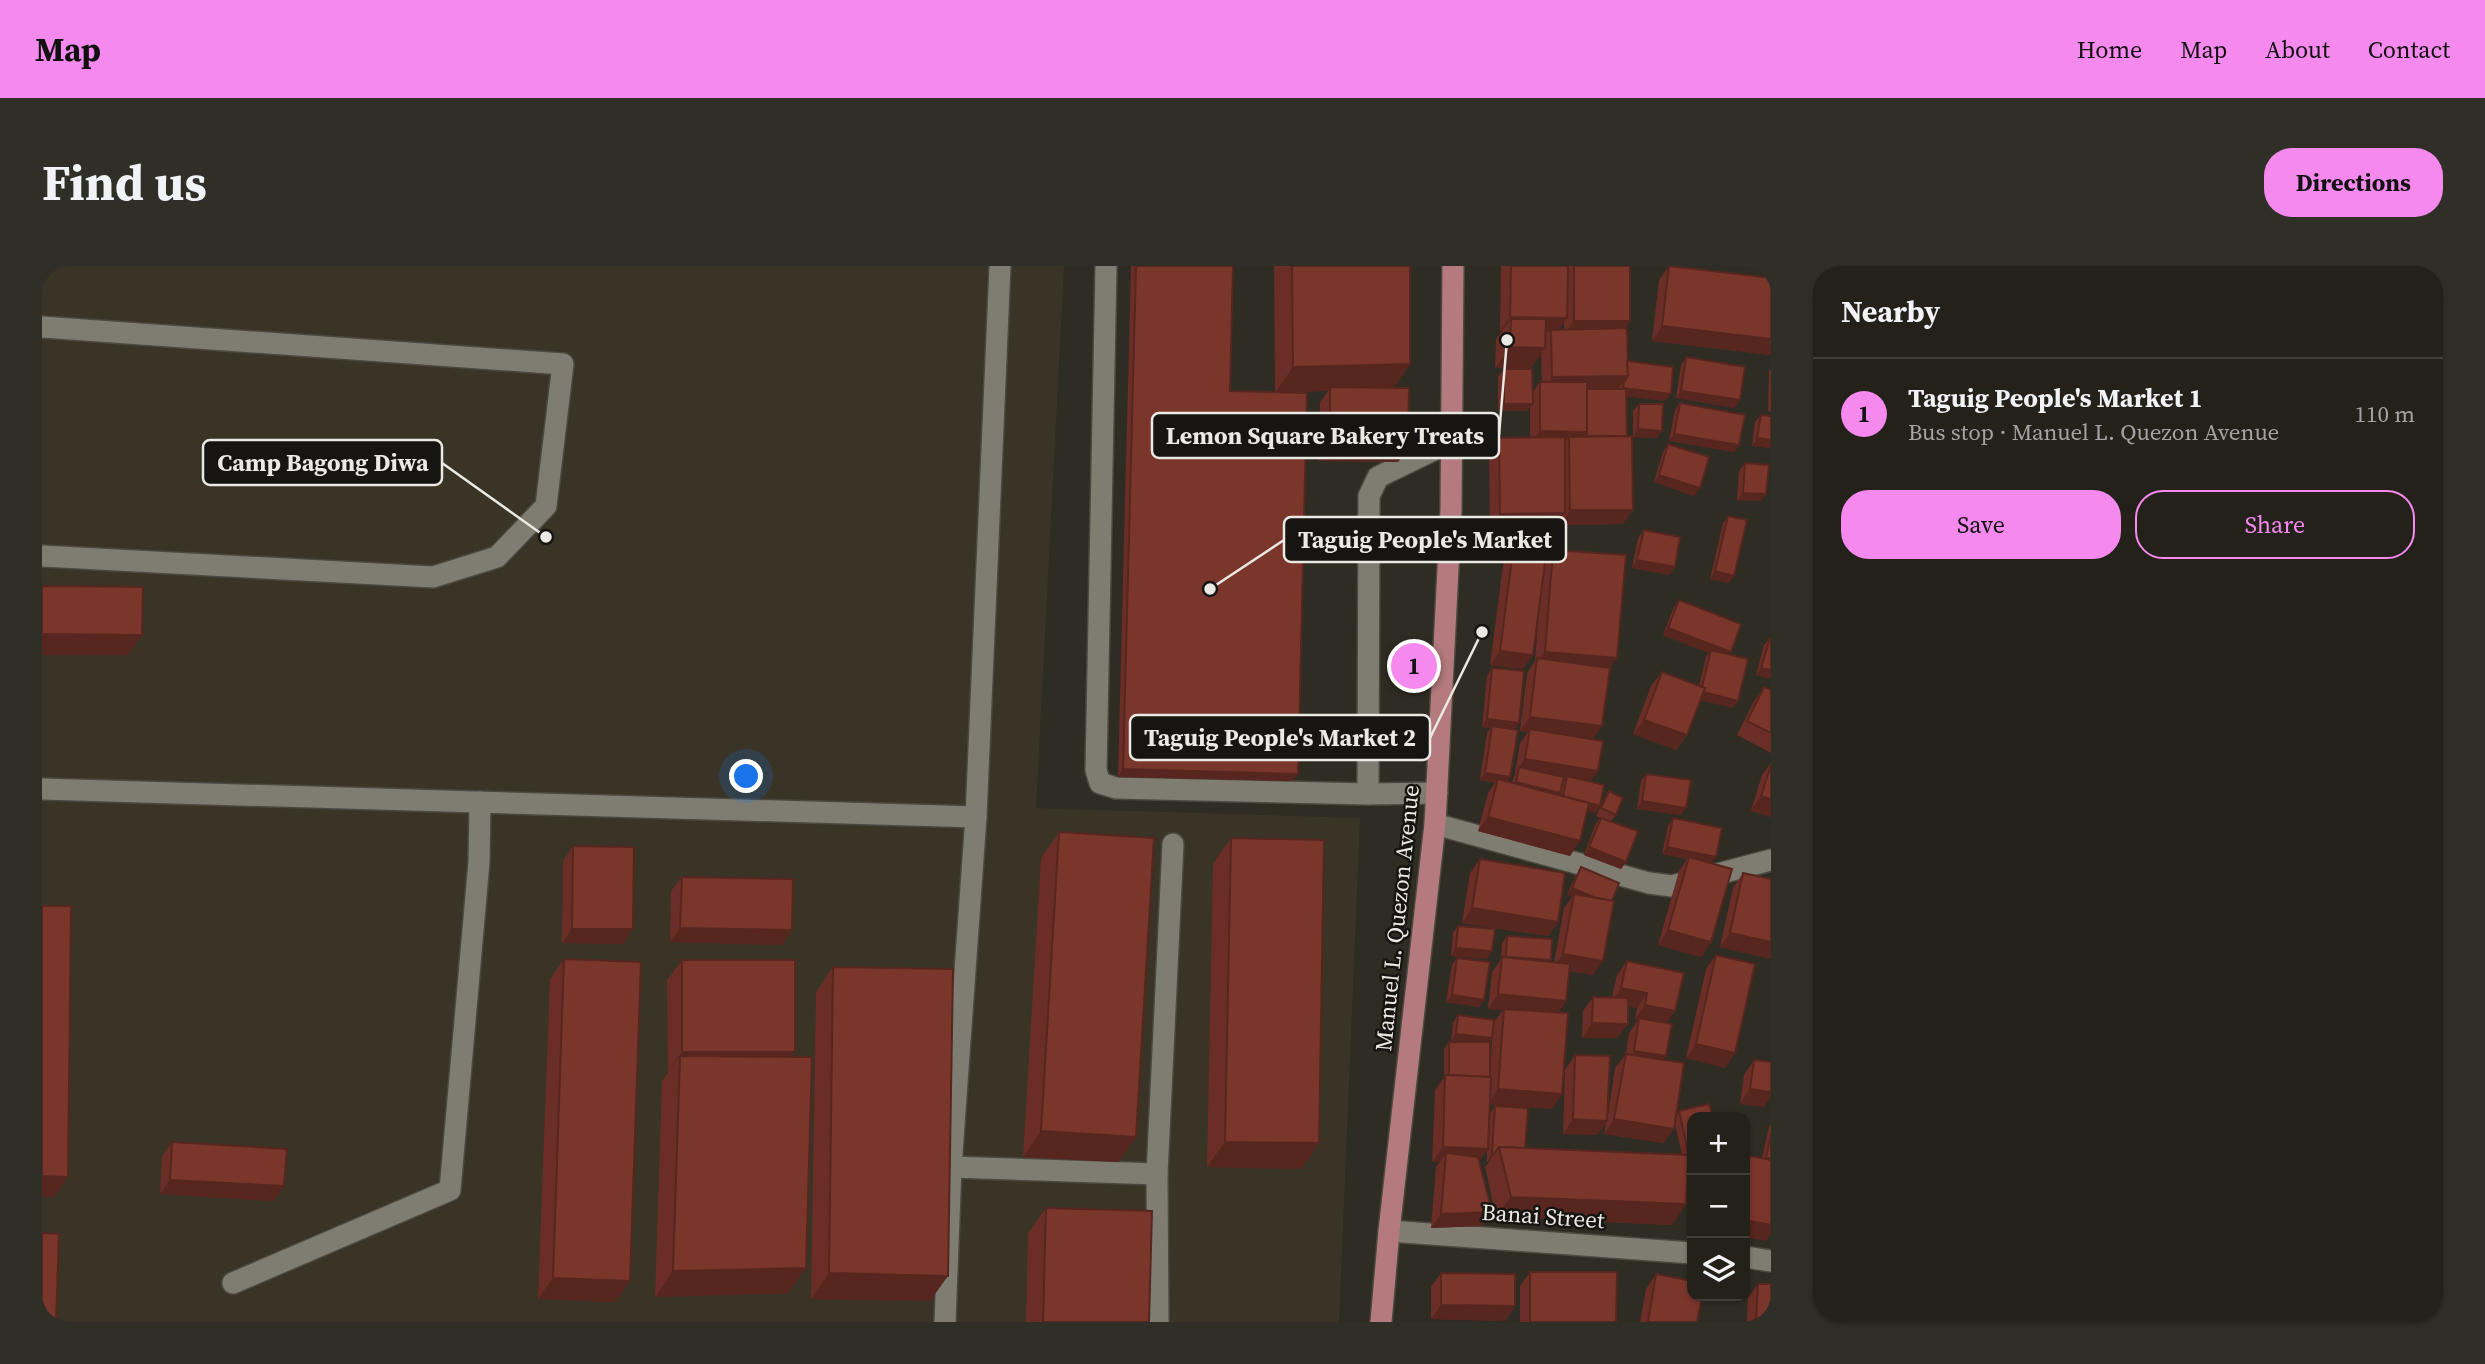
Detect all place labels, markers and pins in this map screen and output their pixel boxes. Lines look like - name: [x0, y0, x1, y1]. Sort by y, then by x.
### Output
- callout: Lemon Square Bakery Treats: [1152, 413, 1499, 458]
- callout: Camp Bagong Diwa: [203, 440, 442, 485]
- callout: Taguig People's Market: [1284, 517, 1566, 562]
- pin: 1: [1391, 640, 1437, 692]
- callout: Taguig People's Market 2: [1130, 715, 1430, 760]

